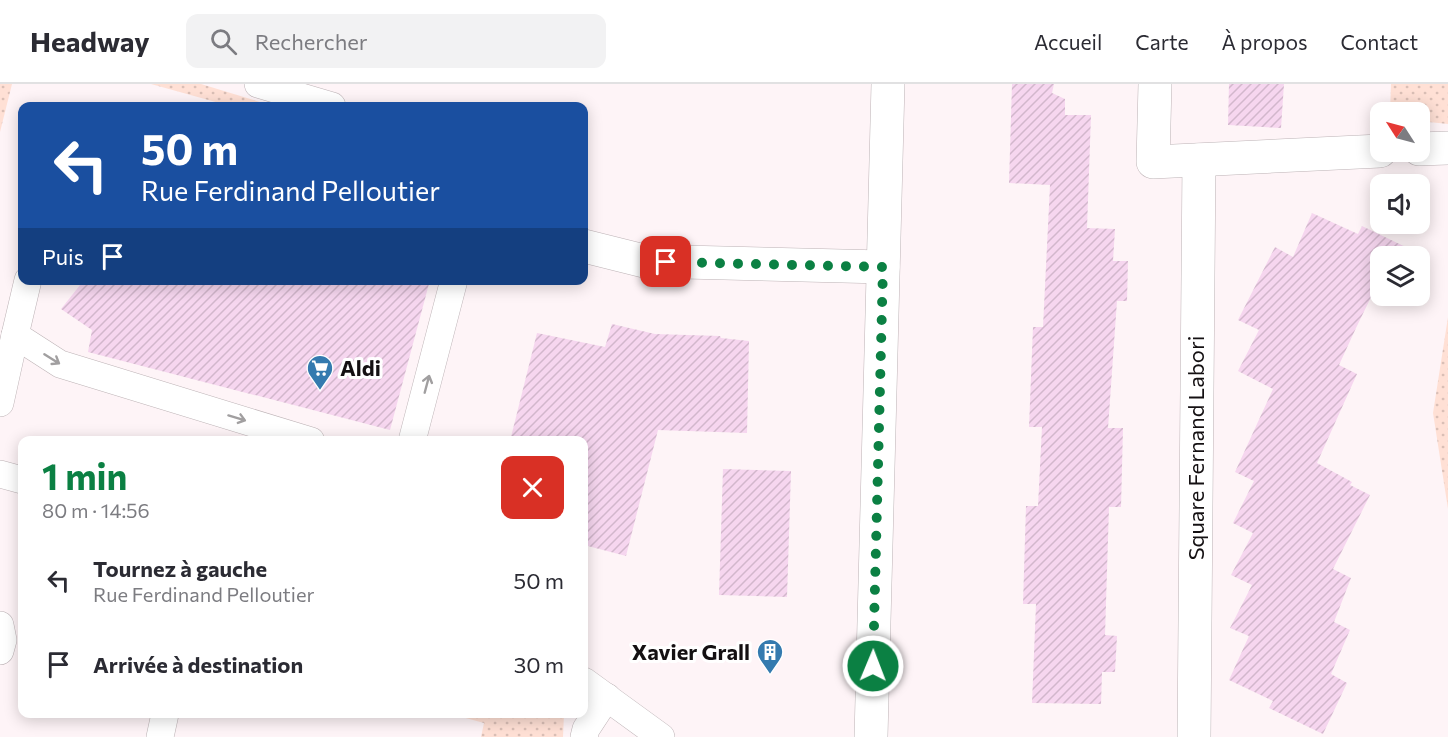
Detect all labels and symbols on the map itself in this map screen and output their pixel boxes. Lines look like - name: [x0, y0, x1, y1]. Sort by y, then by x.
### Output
- north arrow: [1370, 102, 1430, 162]
- pin: [640, 236, 691, 287]
- street label: Square Fernand Labori: [1182, 336, 1209, 560]
- one-way arrow: [43, 353, 60, 365]
- supermarket icon: Aldi: [305, 353, 335, 391]
- place label: Aldi: [340, 354, 381, 381]
- one-way arrow: [421, 375, 433, 394]
- one-way arrow: [227, 413, 246, 424]
- position arrow: [841, 634, 905, 698]
- building icon: Xavier Grall: [755, 637, 785, 675]
- place label: Xavier Grall: [632, 638, 750, 665]

